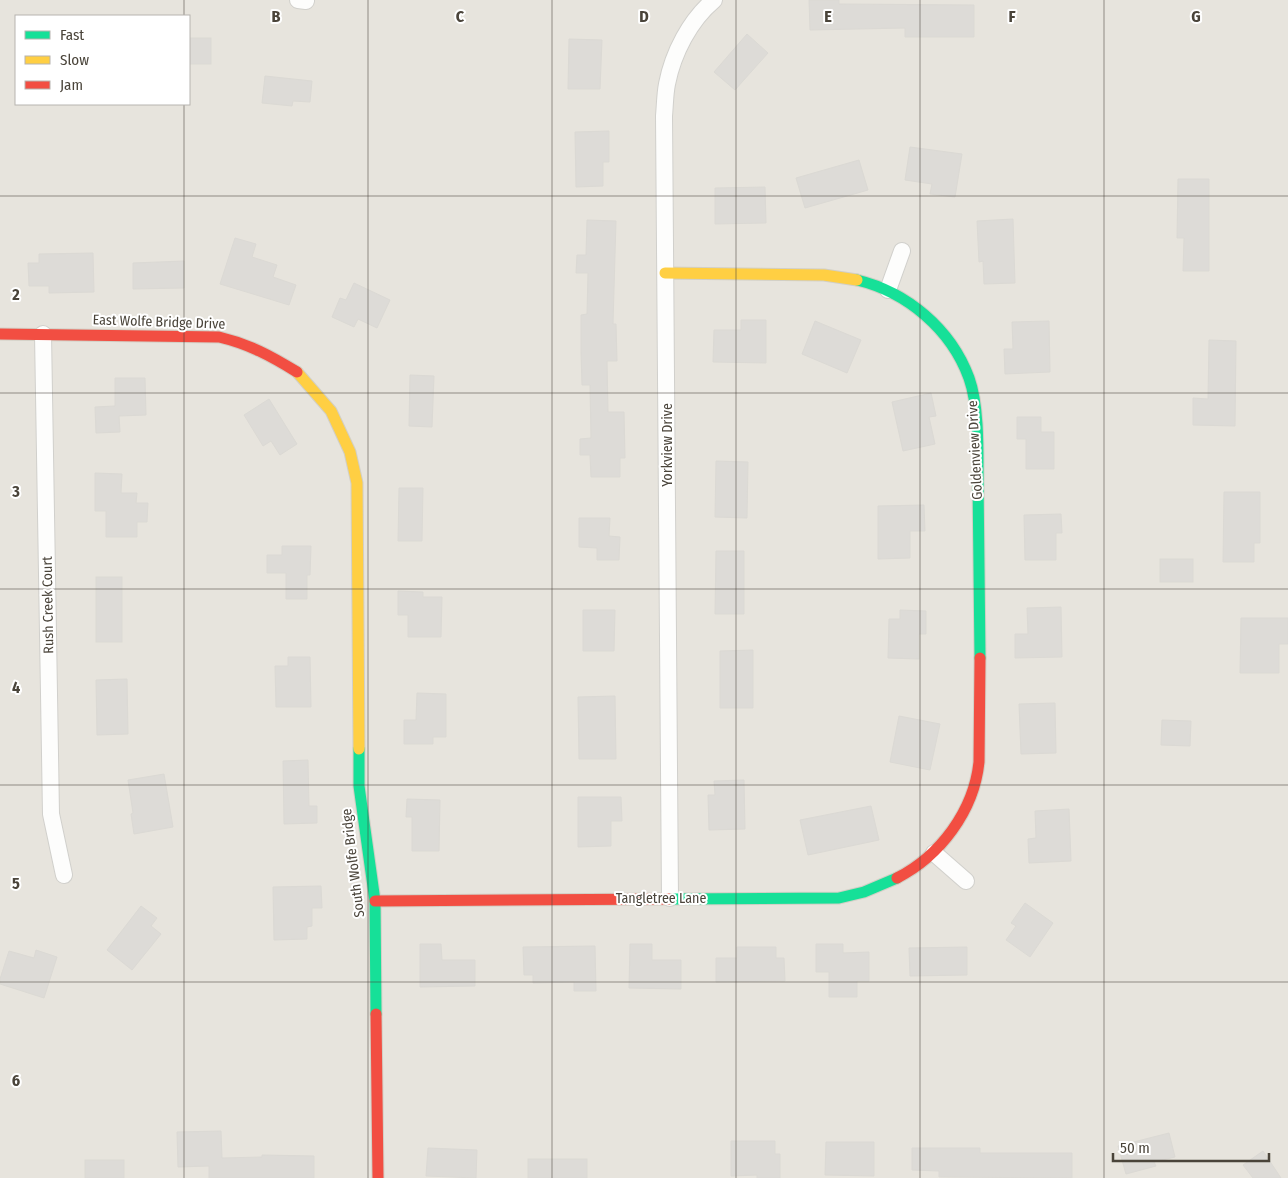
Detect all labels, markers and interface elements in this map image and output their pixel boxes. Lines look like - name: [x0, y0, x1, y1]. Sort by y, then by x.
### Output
- text: B: [272, 7, 281, 26]
- text: C: [456, 7, 465, 26]
- text: D: [639, 7, 649, 26]
- text: E: [824, 7, 832, 26]
- text: F: [1008, 7, 1016, 26]
- text: G: [1191, 7, 1201, 26]
- legend: [15, 15, 190, 105]
- text: Fast: [60, 26, 84, 44]
- text: Slow: [60, 51, 89, 69]
- text: Jam: [60, 76, 83, 94]
- text: 2: [11, 285, 20, 304]
- street label: East Wolfe Bridge Drive: [92, 311, 226, 333]
- street label: Goldenview Drive: [964, 400, 986, 500]
- street label: Yorkview Drive: [659, 403, 676, 487]
- text: 3: [11, 482, 20, 501]
- street label: Rush Creek Court: [39, 556, 57, 654]
- text: 4: [12, 678, 20, 697]
- street label: South Wolfe Bridge: [338, 808, 368, 918]
- text: 5: [12, 874, 20, 893]
- street label: Tangletree Lane: [616, 890, 706, 907]
- text: 6: [12, 1071, 20, 1090]
- scale bar: [1113, 1130, 1269, 1162]
- text: 50 m: [1120, 1139, 1150, 1157]

